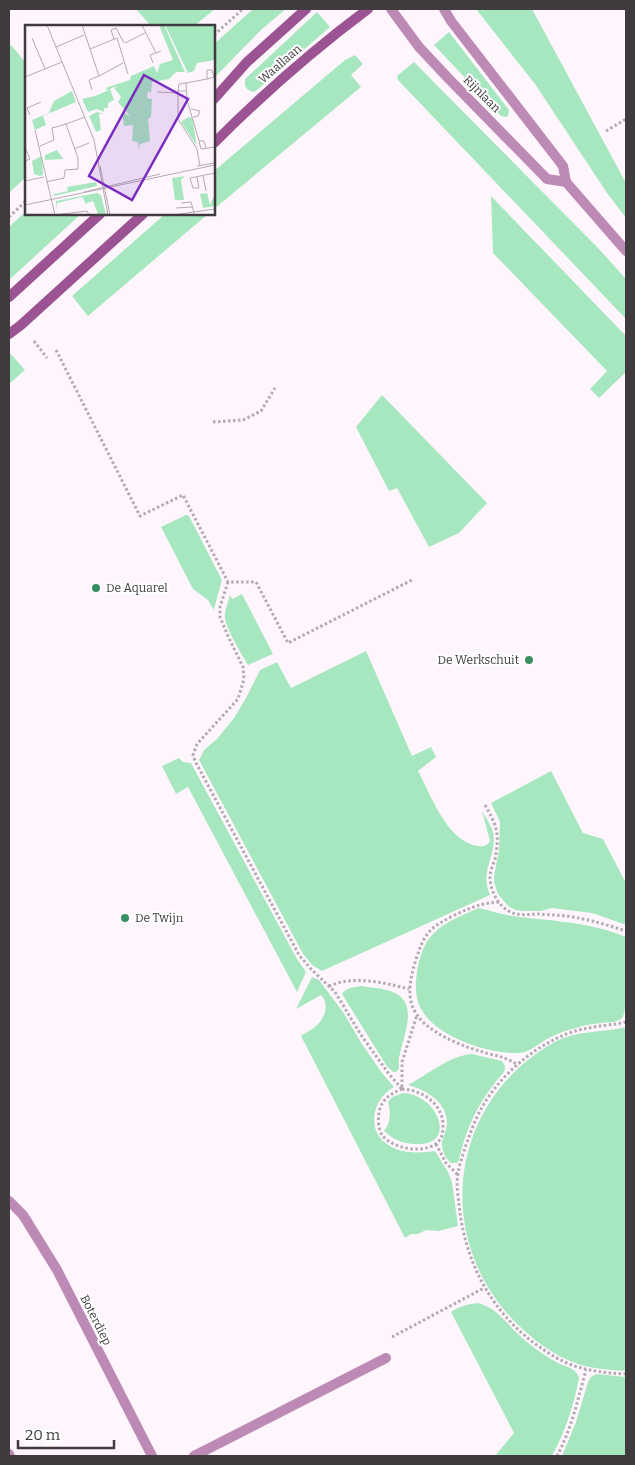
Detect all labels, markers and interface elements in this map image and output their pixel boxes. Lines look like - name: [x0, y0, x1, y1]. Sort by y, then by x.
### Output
- inset map: [25, 25, 215, 215]
- street label: Waallaan: [256, 41, 304, 86]
- street label: Rijnlaan: [461, 73, 504, 116]
- place label: De Aquarel: [106, 581, 168, 595]
- marker: De Aquarel: [90, 582, 102, 594]
- place label: De Werkschuit: [438, 653, 520, 667]
- marker: De Werkschuit: [523, 654, 535, 666]
- place label: De Twijn: [135, 911, 184, 925]
- marker: De Twijn: [119, 912, 131, 924]
- street label: Boterdiep: [77, 1292, 115, 1348]
- scale bar: [18, 1418, 114, 1450]
- text: 20 m: [25, 1426, 61, 1444]

